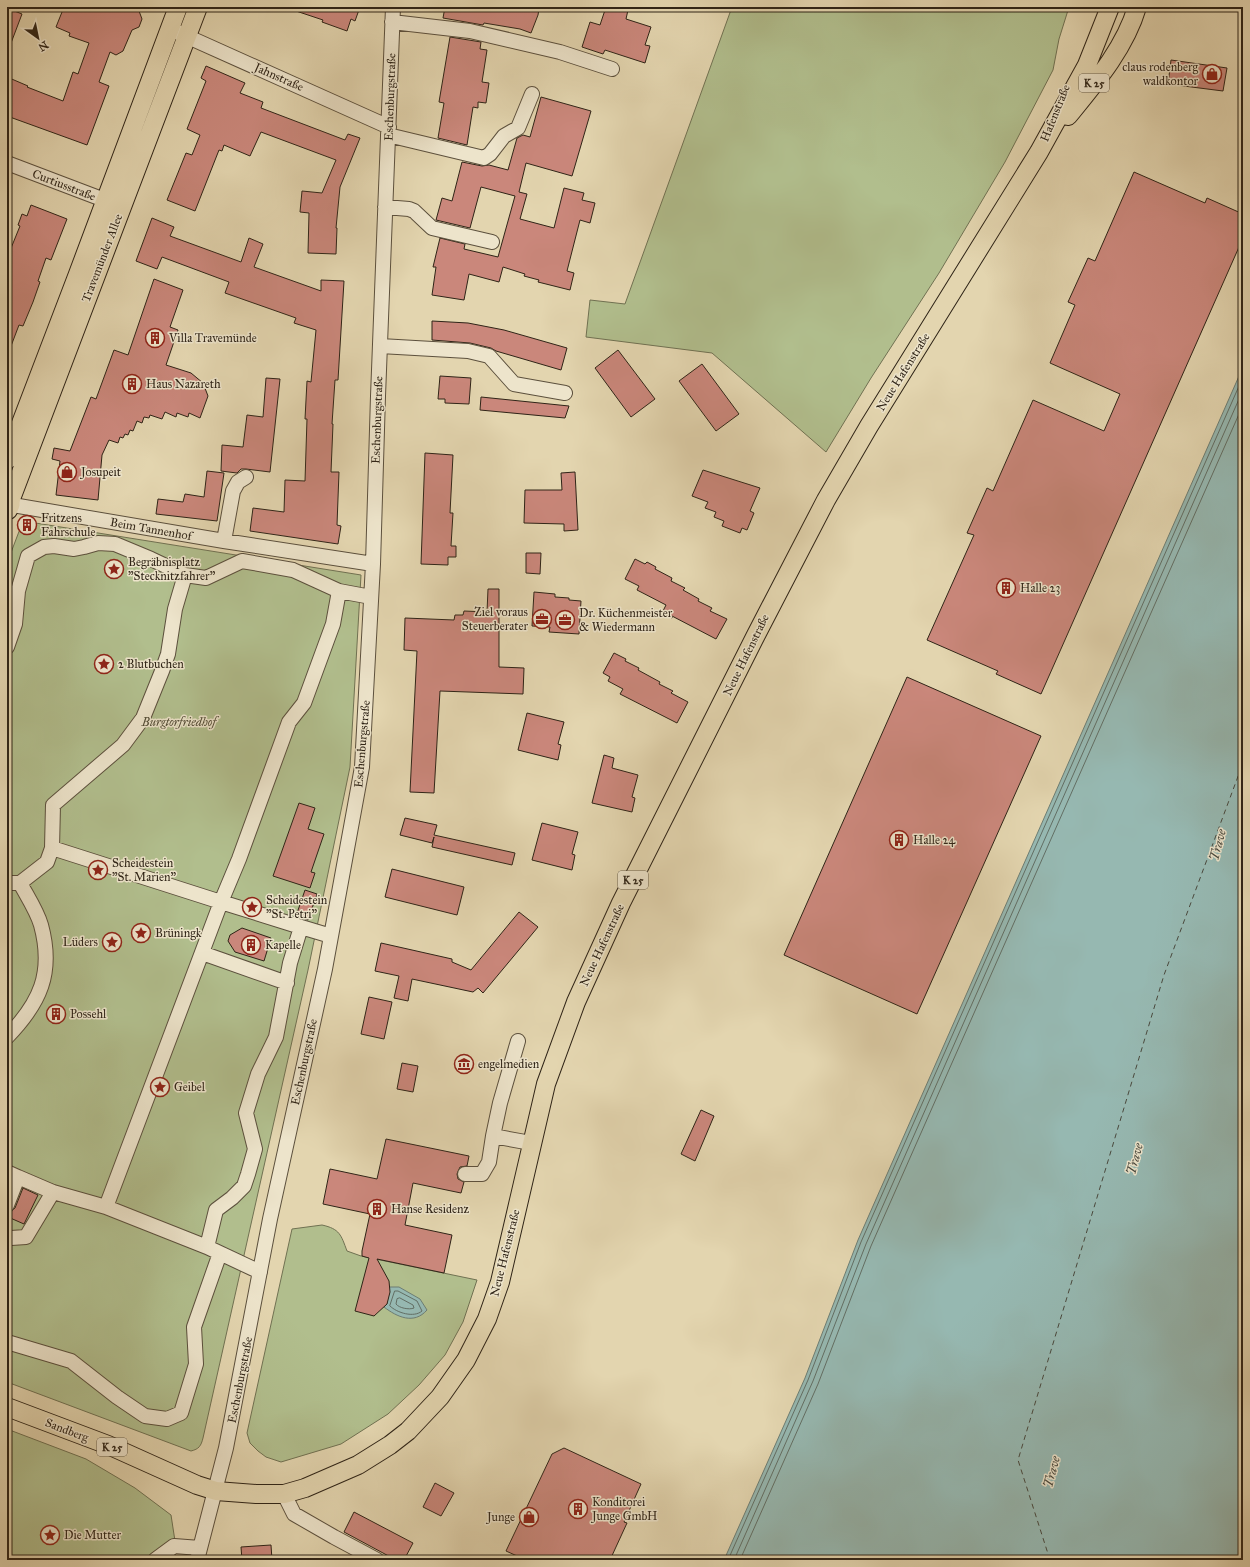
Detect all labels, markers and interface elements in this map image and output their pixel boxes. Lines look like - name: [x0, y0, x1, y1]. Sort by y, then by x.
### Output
- north arrow: [18, 18, 58, 58]
- text: N: [35, 38, 51, 54]
- street label: Eschenburgstraße: [381, 53, 400, 141]
- street label: Jahnstraße: [250, 59, 306, 95]
- place label: claus rodenberg waldkontor: [1122, 60, 1198, 88]
- shop icon: claus rodenberg waldkontor: [1201, 63, 1223, 85]
- road number: K 25: [1079, 74, 1109, 92]
- street label: Hafenstraße: [1037, 82, 1073, 144]
- street label: Curtiusstraße: [30, 167, 98, 203]
- street label: Travemünder Allee: [79, 212, 125, 304]
- building icon: Villa Travemünde: [144, 327, 166, 349]
- street label: Neue Hafenstraße: [873, 330, 933, 414]
- place label: Villa Travemünde: [168, 331, 257, 345]
- building icon: Haus Nazareth: [121, 373, 143, 395]
- street label: Eschenburgstraße: [368, 376, 387, 464]
- place label: Haus Nazareth: [146, 377, 221, 391]
- shop icon: Josupeit: [56, 461, 78, 483]
- place label: Josupeit: [79, 465, 122, 480]
- place label: Fritzens Fahrschule: [41, 511, 95, 539]
- building icon: Fritzens Fahrschule: [16, 514, 38, 536]
- street label: Beim Tannenhof: [109, 515, 195, 543]
- place label: Begräbnisplatz "Stecknitzfahrer": [128, 555, 216, 583]
- place icon: Begräbnisplatz "Stecknitzfahrer": [103, 558, 125, 580]
- building icon: Halle 23: [995, 577, 1017, 599]
- place label: Halle 23: [1020, 581, 1060, 595]
- place label: Ziel voraus Steuerberater: [462, 605, 528, 633]
- place label: Dr. Küchenmeister & Wiedermann: [579, 606, 673, 634]
- office icon: Ziel voraus Steuerberater: [531, 608, 553, 630]
- office icon: Dr. Küchenmeister & Wiedermann: [554, 609, 576, 631]
- street label: Neue Hafenstraße: [720, 612, 772, 698]
- place icon: 2 Blutbuchen: [93, 653, 115, 675]
- place label: 2 Blutbuchen: [118, 657, 184, 671]
- street label: Eschenburgstraße: [351, 700, 374, 788]
- park label: Burgtorfriedhof: [141, 715, 219, 729]
- water label: Trave: [1206, 826, 1230, 863]
- building icon: Halle 24: [888, 829, 910, 851]
- place label: Halle 24: [913, 833, 955, 847]
- place label: Scheidestein "St. Marien": [112, 856, 176, 884]
- place icon: Scheidestein "St. Marien": [87, 859, 109, 881]
- road number: K 25: [618, 871, 648, 889]
- place label: Scheidestein "St. Petri": [266, 893, 328, 921]
- place icon: Scheidestein "St. Petri": [241, 896, 263, 918]
- street label: Neue Hafenstraße: [577, 902, 627, 988]
- place icon: Brüningk: [130, 922, 152, 944]
- place label: Brüningk: [155, 926, 202, 941]
- place icon: Lüders: [101, 931, 123, 953]
- building icon: Kapelle: [240, 934, 262, 956]
- place label: Lüders: [63, 935, 98, 949]
- place label: Kapelle: [265, 938, 301, 952]
- building icon: Possehl: [45, 1003, 67, 1025]
- place label: Possehl: [70, 1007, 107, 1021]
- street label: Eschenburgstraße: [288, 1018, 321, 1107]
- museum icon: engelmedien: [453, 1053, 475, 1075]
- place label: engelmedien: [478, 1057, 540, 1072]
- place icon: Geibel: [149, 1076, 171, 1098]
- place label: Geibel: [174, 1080, 206, 1094]
- water label: Trave: [1123, 1140, 1147, 1177]
- building icon: Hanse Residenz: [366, 1198, 388, 1220]
- place label: Hanse Residenz: [391, 1202, 469, 1216]
- street label: Neue Hafenstraße: [487, 1208, 523, 1298]
- street label: Eschenburgstraße: [225, 1336, 256, 1425]
- street label: Sandberg: [43, 1415, 91, 1446]
- road number: K 25: [97, 1438, 127, 1456]
- water label: Trave: [1040, 1453, 1064, 1490]
- place label: Konditorei Junge GmbH: [590, 1495, 657, 1524]
- building icon: Konditorei Junge GmbH: [567, 1498, 589, 1520]
- shop icon: Junge: [518, 1506, 540, 1528]
- place label: Junge: [485, 1510, 515, 1525]
- place icon: Die Mutter: [39, 1524, 61, 1546]
- place label: Die Mutter: [64, 1528, 121, 1542]

